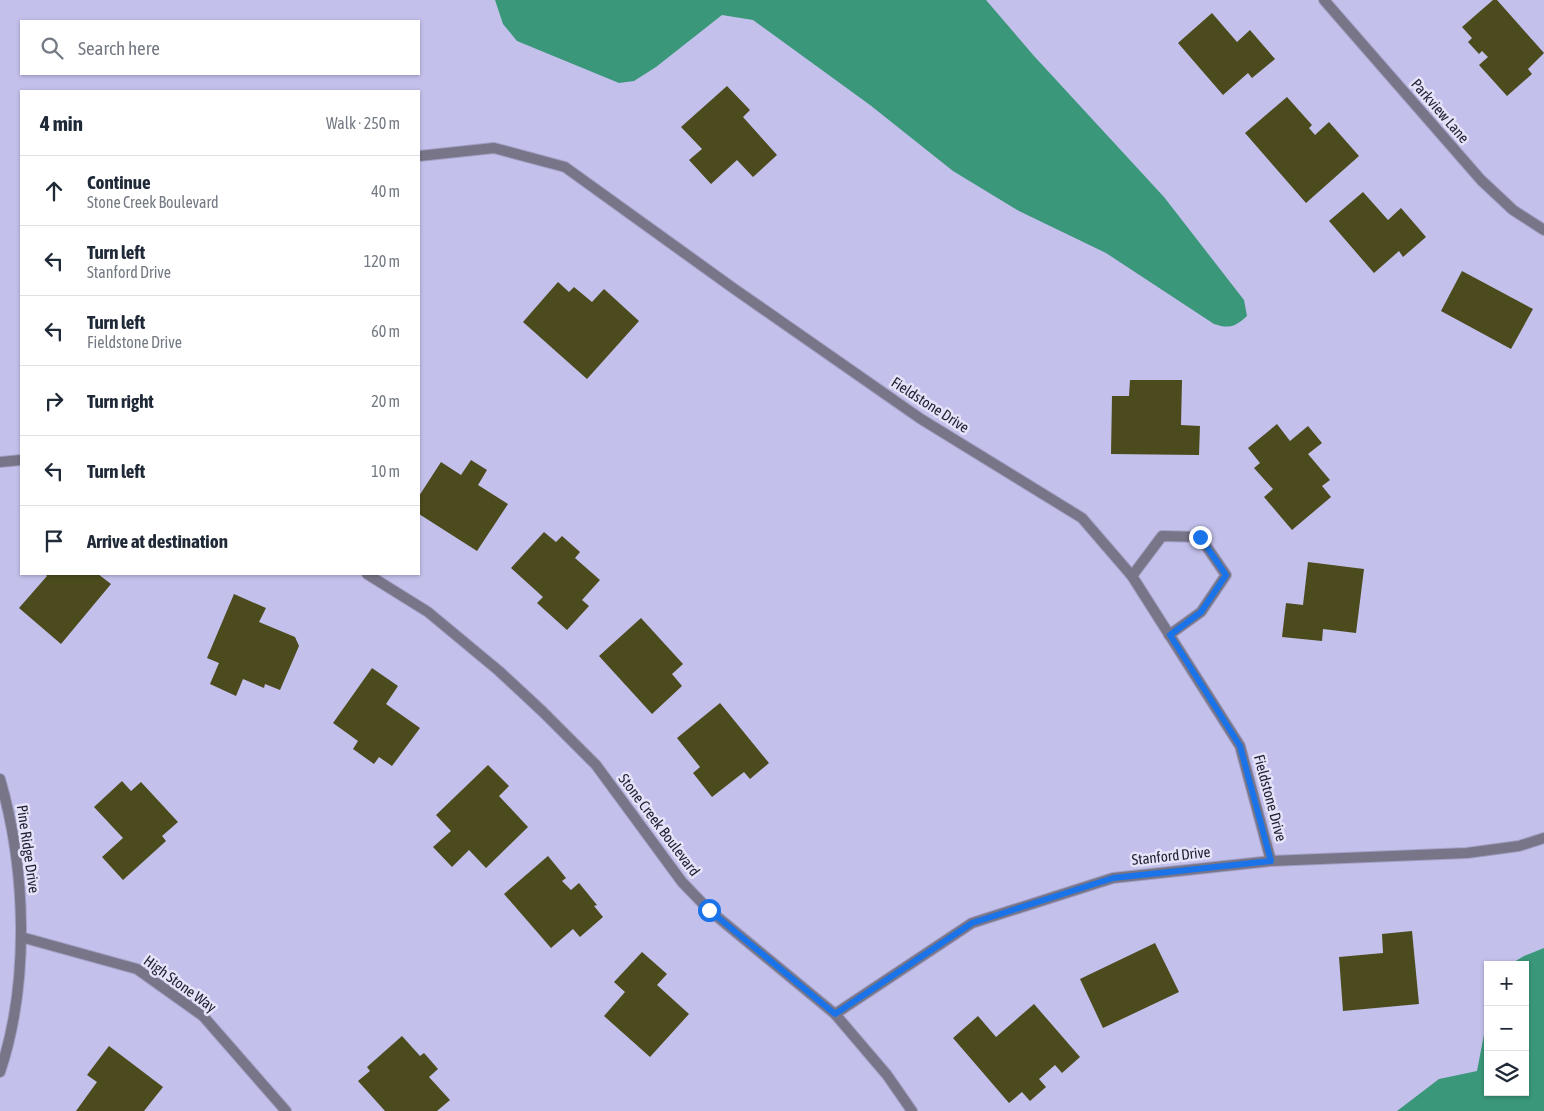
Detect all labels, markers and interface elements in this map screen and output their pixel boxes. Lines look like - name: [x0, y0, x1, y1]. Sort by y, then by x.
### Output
- search box: [20, 20, 420, 75]
- icon: search: [38, 34, 66, 62]
- text: Search here: [78, 37, 160, 59]
- street label: Parkview Lane: [1408, 75, 1473, 146]
- text: 4 min: [40, 111, 83, 135]
- text: Walk · 250 m: [326, 114, 400, 132]
- text: Continue: [87, 171, 151, 193]
- icon: ahead: [40, 177, 68, 205]
- text: 40 m: [371, 182, 400, 200]
- text: Stone Creek Boulevard: [87, 193, 219, 211]
- text: Turn left: [87, 241, 145, 263]
- icon: left: [40, 247, 68, 275]
- text: 120 m: [364, 252, 400, 270]
- text: Stanford Drive: [87, 263, 171, 281]
- text: Turn left: [87, 311, 145, 333]
- icon: left: [40, 317, 68, 345]
- text: 60 m: [371, 322, 400, 340]
- text: Fieldstone Drive: [87, 333, 182, 351]
- street label: Fieldstone Drive: [888, 373, 972, 436]
- icon: right: [40, 387, 68, 415]
- text: Turn right: [87, 390, 154, 412]
- text: 20 m: [371, 392, 400, 410]
- icon: left: [40, 457, 68, 485]
- text: Turn left: [87, 460, 145, 482]
- text: 10 m: [371, 462, 400, 480]
- route end: [1189, 526, 1212, 549]
- icon: arrive: [40, 527, 68, 555]
- text: Arrive at destination: [87, 530, 228, 552]
- street label: Fieldstone Drive: [1251, 753, 1290, 843]
- street label: Stone Creek Boulevard: [615, 770, 703, 879]
- street label: Pine Ridge Drive: [14, 804, 43, 894]
- street label: Stanford Drive: [1131, 843, 1211, 868]
- route start: [698, 899, 721, 922]
- street label: High Stone Way: [141, 952, 220, 1016]
- map controls: [1484, 961, 1529, 1096]
- button: +: [1484, 961, 1529, 1006]
- button: −: [1484, 1006, 1529, 1051]
- button: layers: [1484, 1051, 1529, 1096]

